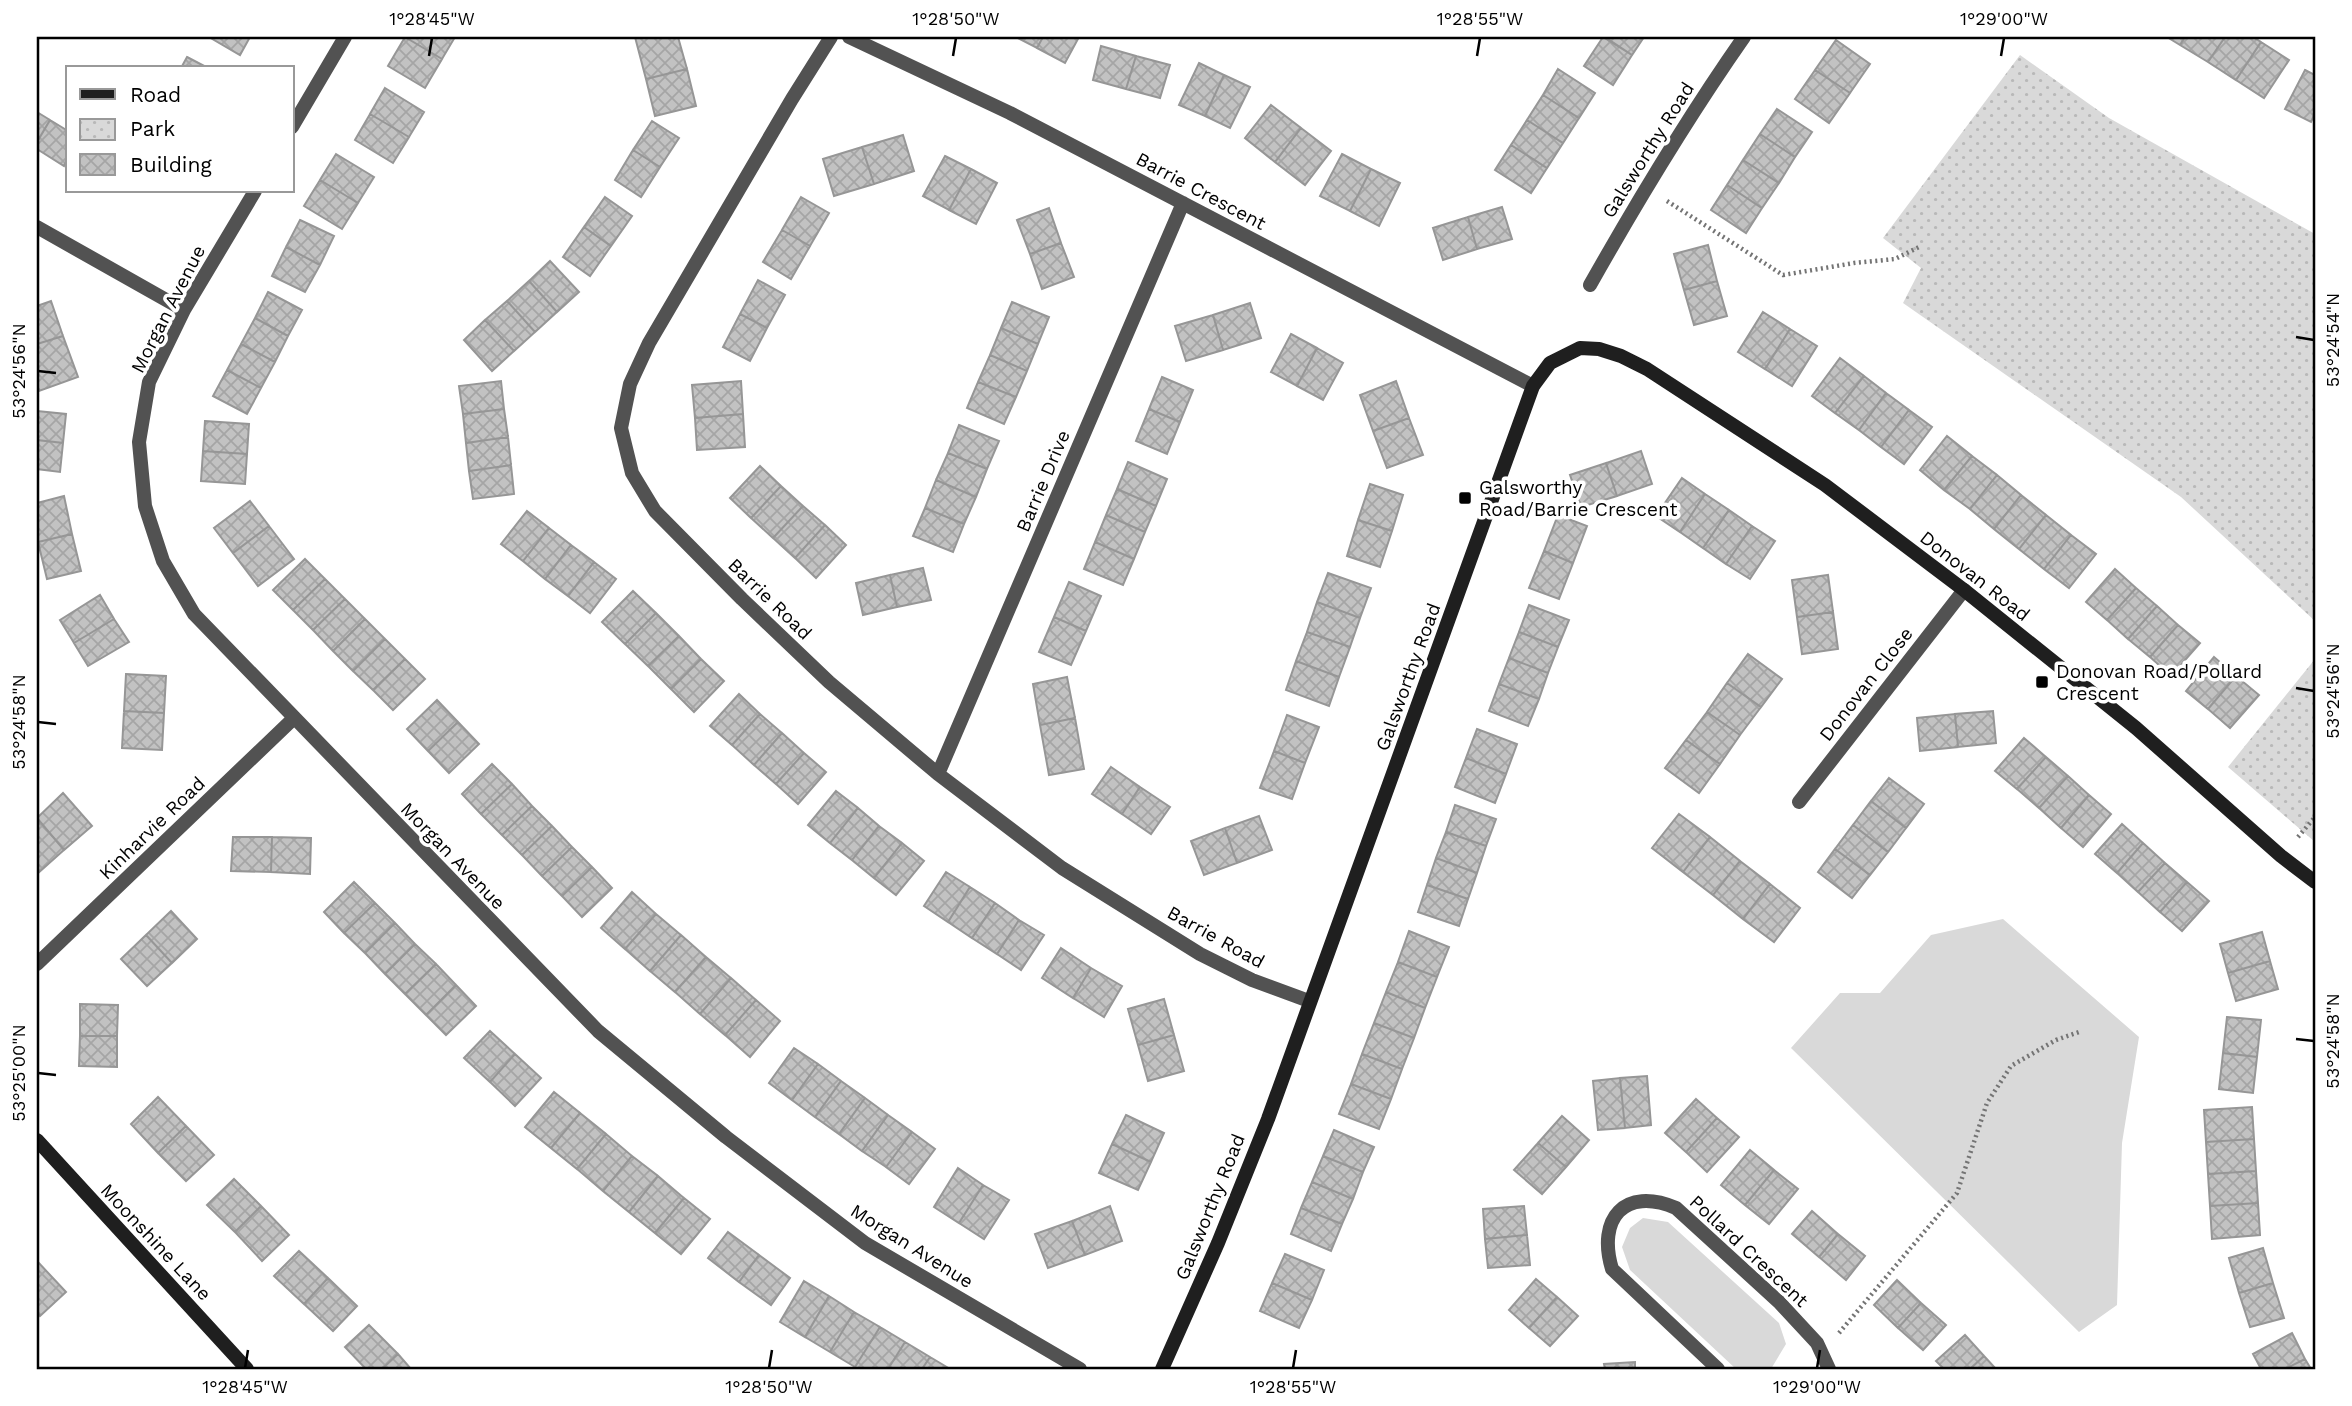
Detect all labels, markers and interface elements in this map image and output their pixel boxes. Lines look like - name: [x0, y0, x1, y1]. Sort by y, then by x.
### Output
- text: 1°28'45"W: [389, 8, 475, 29]
- text: 1°28'50"W: [912, 8, 1000, 29]
- text: 1°28'55"W: [1437, 8, 1523, 29]
- text: 1°29'00"W: [1960, 8, 2048, 29]
- legend: [66, 66, 294, 192]
- street label: Galsworthy Road: [1597, 78, 1699, 222]
- text: Road: [130, 82, 181, 107]
- text: Park: [130, 116, 175, 141]
- street label: Barrie Crescent: [1132, 147, 1270, 235]
- text: Building: [130, 152, 212, 177]
- street label: Morgan Avenue: [126, 241, 210, 377]
- text: 53°24'54"N: [2322, 293, 2343, 387]
- text: 53°24'56"N: [8, 323, 29, 419]
- street label: Barrie Drive: [1011, 427, 1075, 535]
- place label: Galsworthy Road/Barrie Crescent: [1479, 476, 1678, 521]
- marker: Galsworthy Road/Barrie Crescent: [1457, 490, 1473, 506]
- street label: Donovan Road: [1915, 526, 2035, 626]
- street label: Barrie Road: [723, 553, 817, 645]
- street label: Galsworthy Road: [1371, 600, 1445, 754]
- street label: Donovan Close: [1814, 622, 1918, 746]
- text: 53°24'56"N: [2322, 643, 2343, 739]
- place label: Donovan Road/Pollard Crescent: [2056, 660, 2262, 705]
- text: 53°24'58"N: [8, 674, 29, 770]
- marker: Donovan Road/Pollard Crescent: [2034, 674, 2050, 690]
- street label: Kinharvie Road: [94, 772, 210, 884]
- street label: Morgan Avenue: [396, 798, 510, 914]
- street label: Barrie Road: [1163, 901, 1269, 973]
- text: 53°24'58"N: [2322, 993, 2343, 1089]
- text: 53°25'00"N: [8, 1024, 29, 1122]
- street label: Galsworthy Road: [1170, 1131, 1250, 1283]
- street label: Moonshine Lane: [96, 1179, 216, 1305]
- street label: Pollard Crescent: [1685, 1190, 1813, 1312]
- street label: Morgan Avenue: [846, 1199, 978, 1293]
- text: 1°28'45"W: [202, 1376, 288, 1397]
- text: 1°28'50"W: [725, 1376, 813, 1397]
- text: 1°28'55"W: [1250, 1376, 1336, 1397]
- text: 1°29'00"W: [1773, 1376, 1861, 1397]

